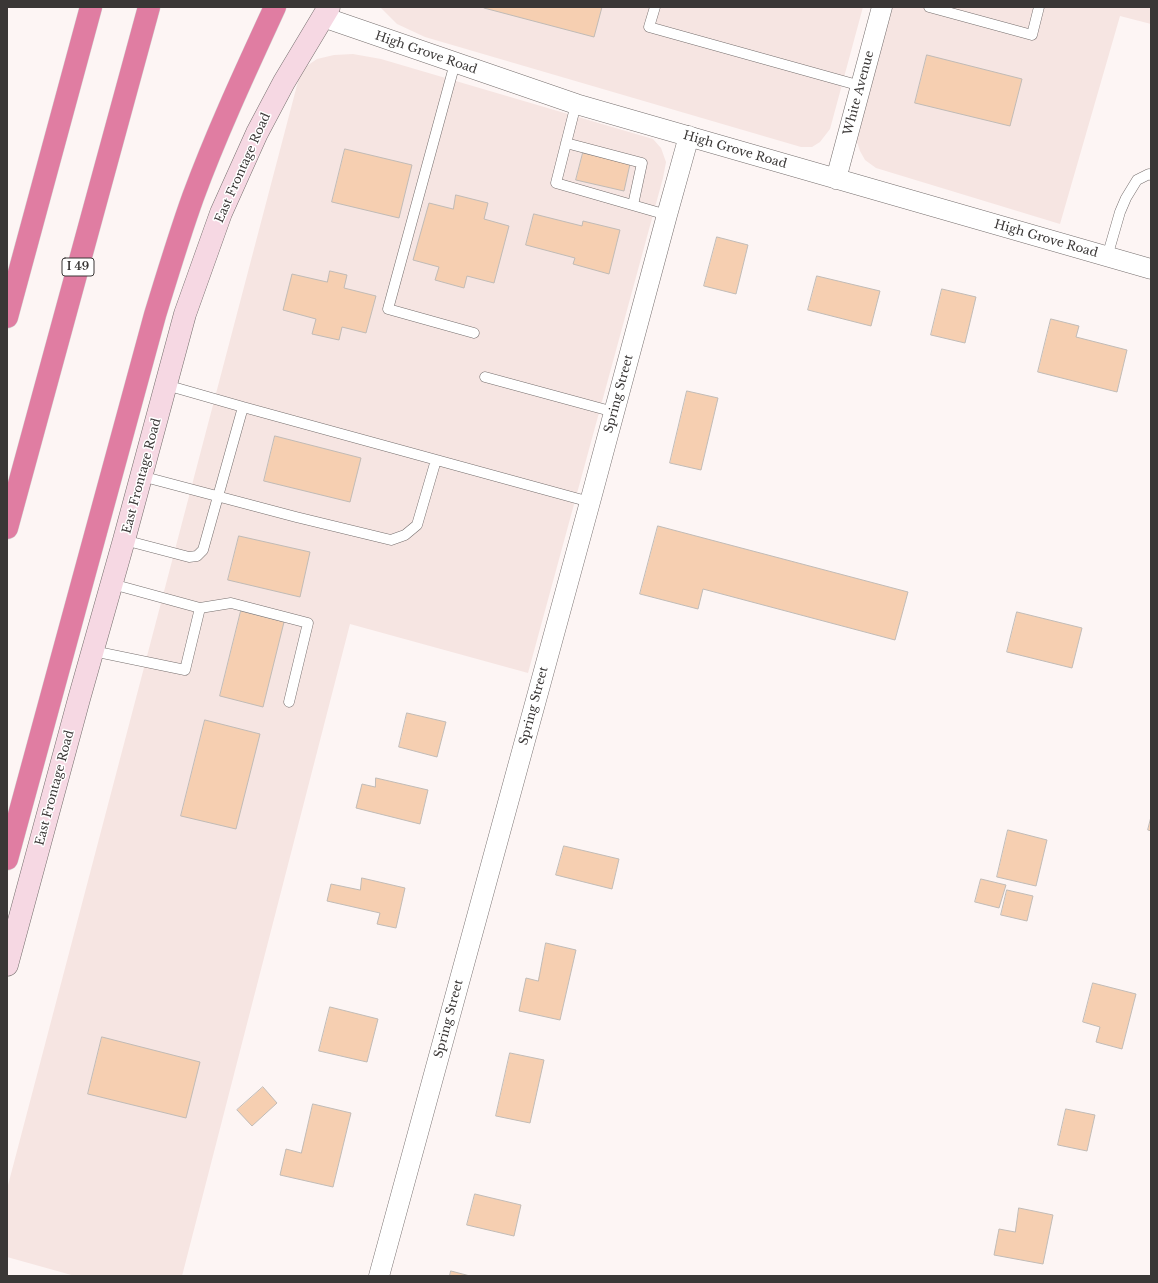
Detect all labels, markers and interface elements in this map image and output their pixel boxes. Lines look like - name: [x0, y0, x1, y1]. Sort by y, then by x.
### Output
- street label: High Grove Road: [373, 29, 479, 77]
- street label: White Avenue: [841, 49, 877, 137]
- street label: East Frontage Road: [212, 111, 274, 225]
- street label: High Grove Road: [682, 128, 788, 172]
- street label: High Grove Road: [993, 217, 1099, 261]
- road number: I 49: [62, 258, 94, 276]
- street label: Spring Street: [602, 353, 636, 435]
- street label: East Frontage Road: [120, 417, 164, 535]
- street label: Spring Street: [517, 665, 551, 747]
- street label: East Frontage Road: [33, 729, 77, 847]
- street label: Spring Street: [432, 978, 466, 1060]

